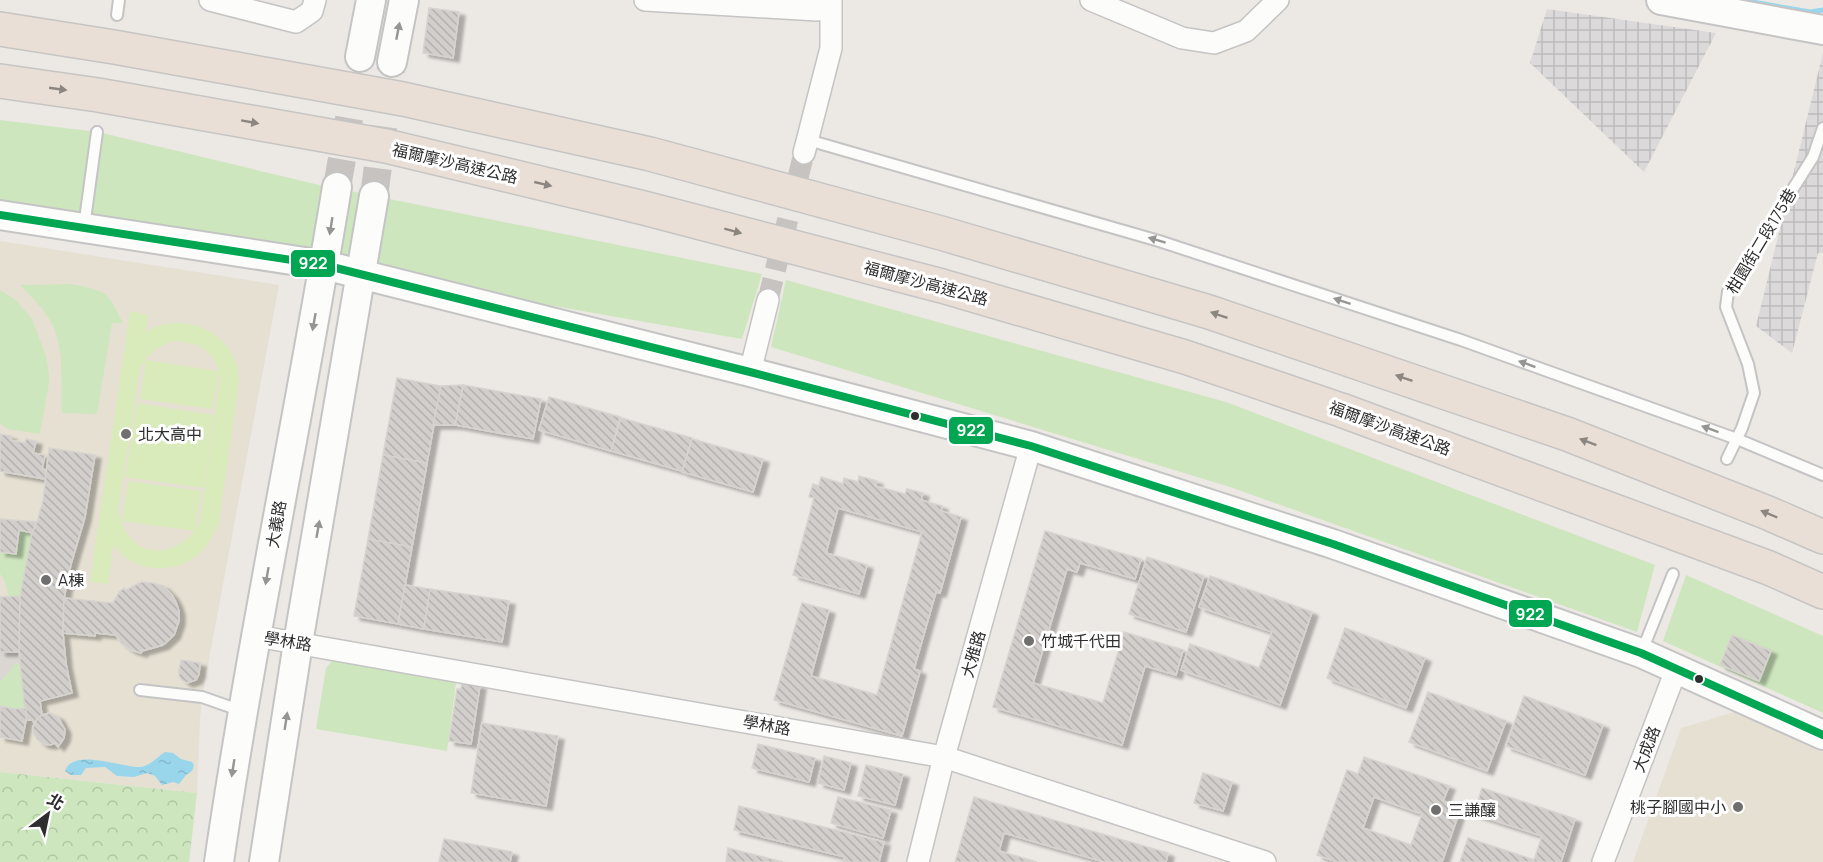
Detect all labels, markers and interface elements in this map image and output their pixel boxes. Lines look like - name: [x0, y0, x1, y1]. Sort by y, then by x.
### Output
- one-way arrow: [394, 21, 403, 40]
- one-way arrow: [49, 84, 68, 93]
- one-way arrow: [241, 118, 260, 127]
- street label: 福爾摩沙高速公路: [390, 138, 520, 188]
- one-way arrow: [534, 180, 553, 189]
- street label: 柑園街二段175巷: [1721, 184, 1801, 298]
- one-way arrow: [326, 217, 335, 236]
- one-way arrow: [723, 227, 742, 237]
- one-way arrow: [1148, 235, 1166, 245]
- line badge: 922: [290, 249, 336, 278]
- text: 922: [299, 252, 328, 274]
- street label: 福爾摩沙高速公路: [861, 256, 991, 310]
- one-way arrow: [1333, 296, 1351, 305]
- one-way arrow: [1210, 310, 1228, 320]
- one-way arrow: [309, 313, 318, 332]
- one-way arrow: [1518, 358, 1536, 368]
- one-way arrow: [1395, 373, 1413, 383]
- street label: 福爾摩沙高速公路: [1326, 396, 1454, 460]
- unlabelled marker: [909, 410, 921, 422]
- line badge: 922: [948, 416, 994, 445]
- text: 922: [957, 419, 986, 441]
- place label: 北大高中: [138, 423, 202, 445]
- one-way arrow: [1701, 424, 1719, 434]
- marker: 北大高中: [119, 427, 133, 441]
- one-way arrow: [1579, 437, 1597, 447]
- street label: 大義路: [261, 498, 291, 550]
- one-way arrow: [1760, 509, 1778, 519]
- one-way arrow: [313, 519, 322, 538]
- one-way arrow: [262, 567, 271, 586]
- place label: A棟: [58, 569, 84, 591]
- marker: A棟: [39, 573, 53, 587]
- line badge: 922: [1508, 599, 1553, 628]
- text: 922: [1516, 603, 1545, 625]
- street label: 學林路: [263, 626, 313, 656]
- street label: 大雅路: [956, 628, 990, 680]
- place label: 竹城千代田: [1041, 630, 1121, 652]
- marker: 竹城千代田: [1022, 634, 1036, 648]
- unlabelled marker: [1693, 673, 1705, 685]
- street label: 學林路: [741, 710, 793, 740]
- one-way arrow: [282, 712, 291, 731]
- street label: 大成路: [1627, 723, 1665, 775]
- one-way arrow: [229, 759, 238, 778]
- north arrow: [18, 784, 78, 844]
- text: 北: [43, 788, 69, 815]
- place label: 桃子腳國中小: [1630, 796, 1726, 818]
- place label: 三謙釀: [1448, 799, 1496, 821]
- marker: 桃子腳國中小: [1731, 800, 1745, 814]
- marker: 三謙釀: [1429, 803, 1443, 817]

